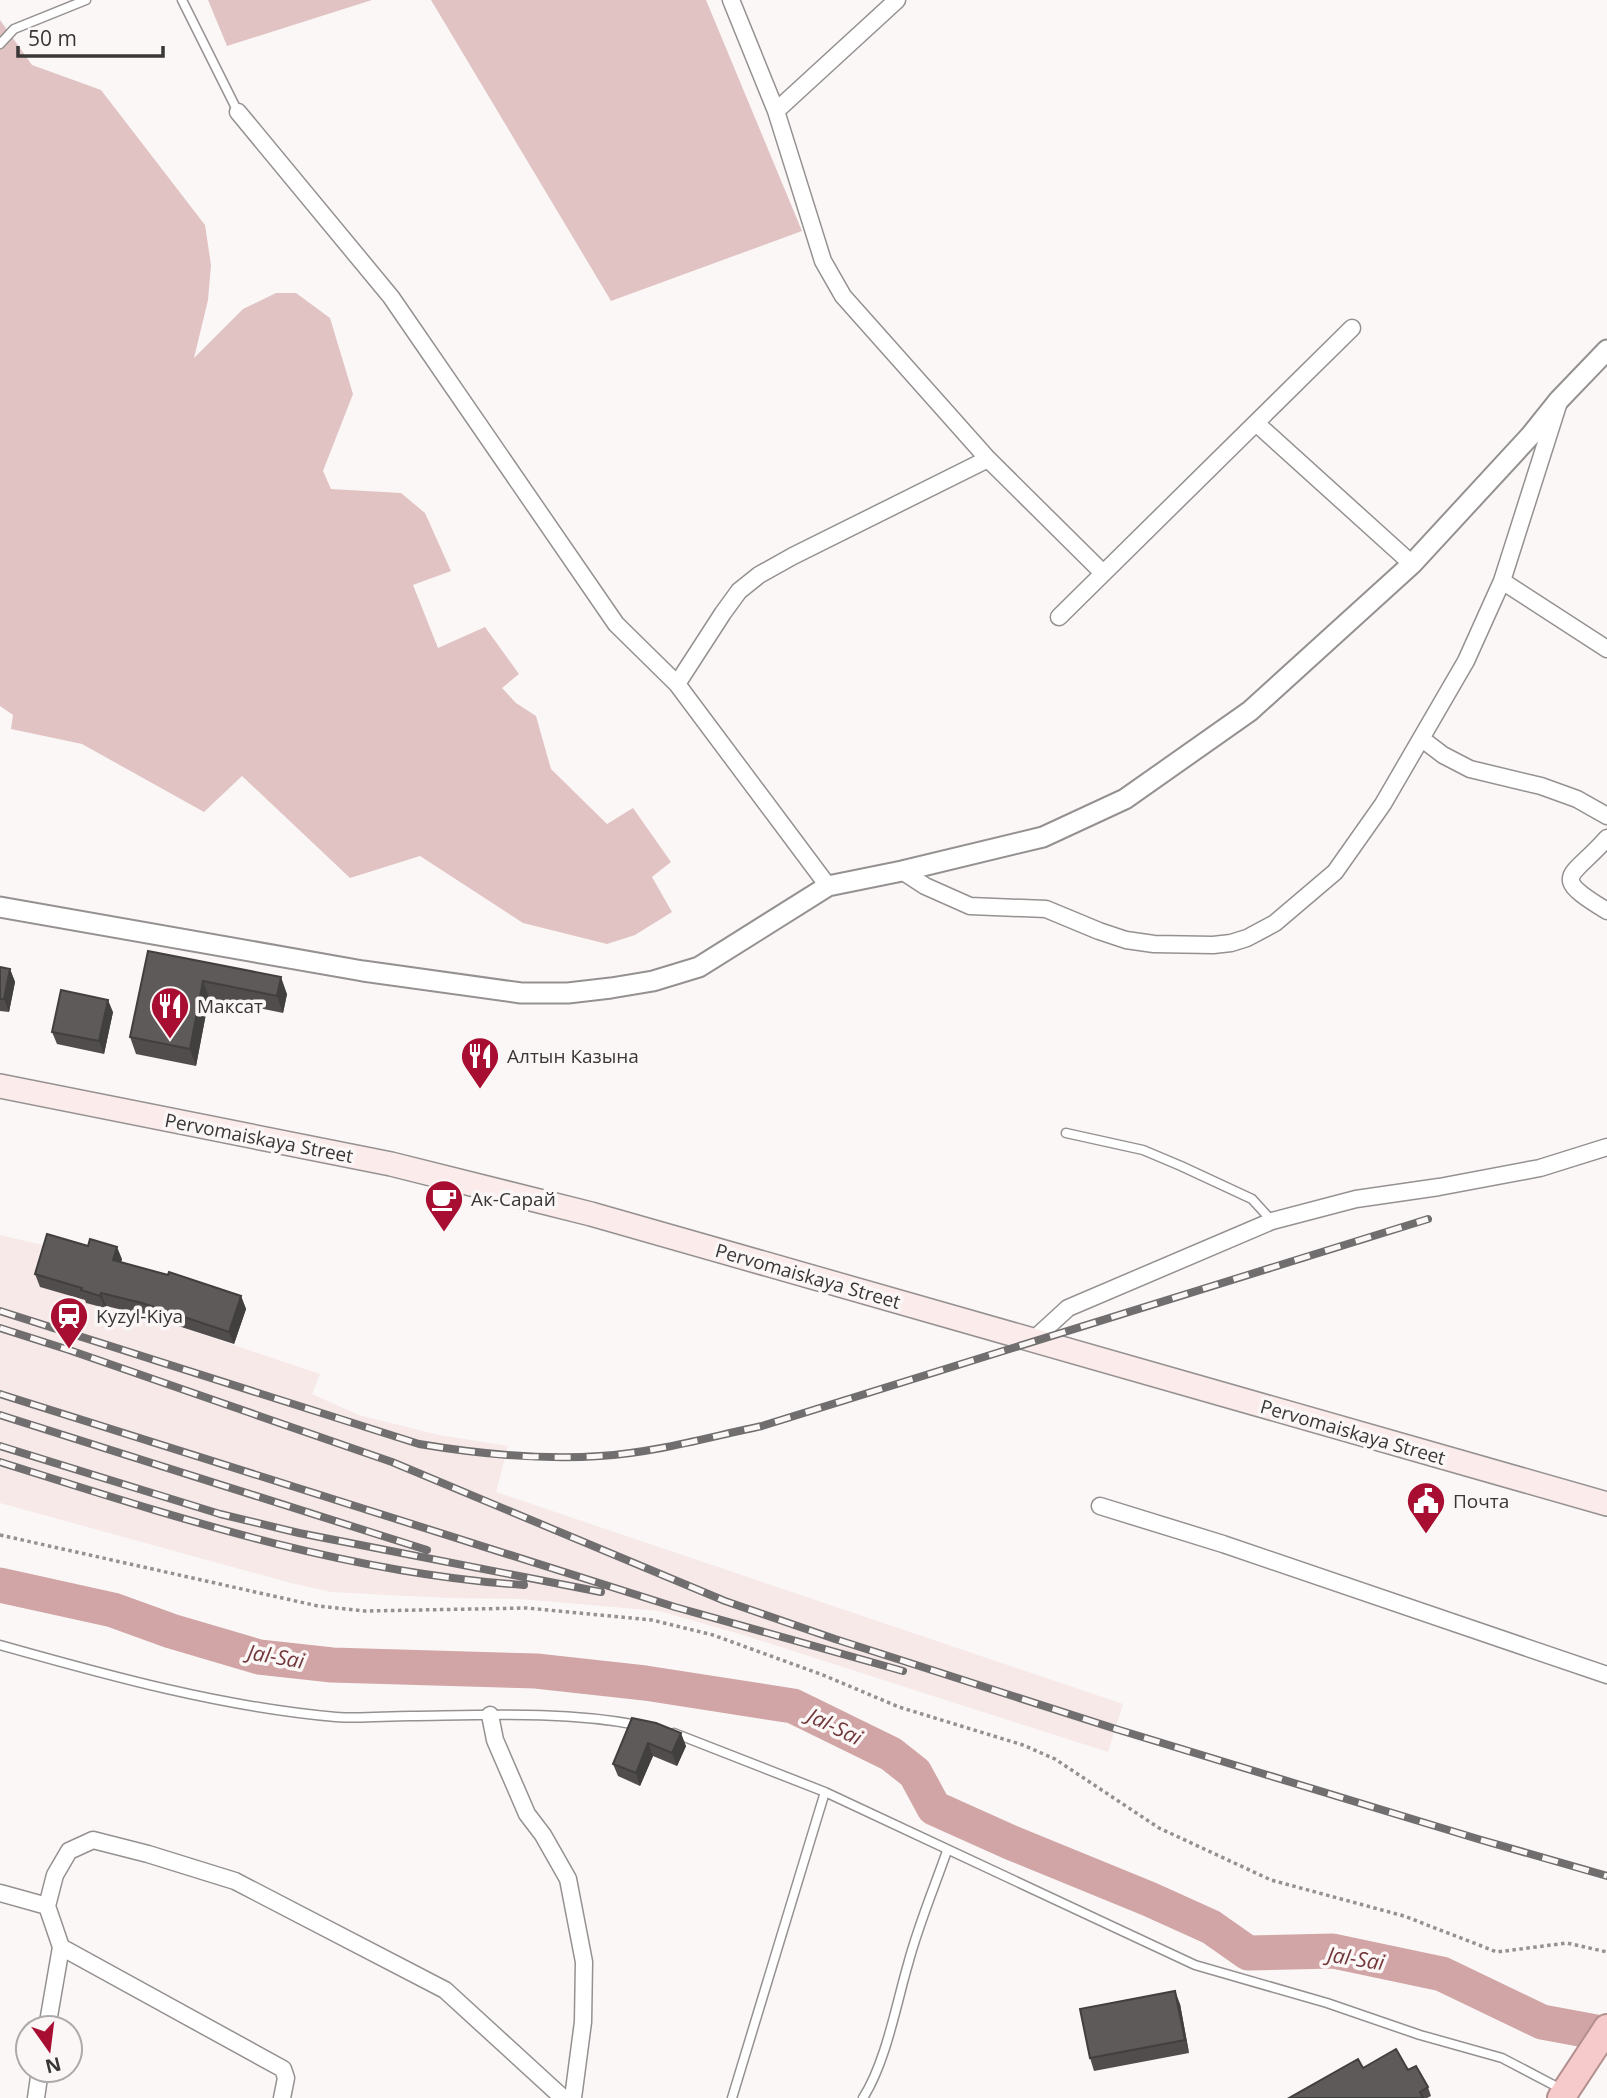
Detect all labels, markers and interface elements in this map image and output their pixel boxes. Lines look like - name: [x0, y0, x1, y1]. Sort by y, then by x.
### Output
- scale bar: [18, 14, 163, 58]
- text: 50 m: [28, 24, 77, 52]
- restaurant icon: Максат: [149, 985, 191, 1040]
- place label: Максат: [197, 993, 263, 1019]
- restaurant icon: Алтын Казына: [459, 1035, 501, 1090]
- place label: Алтын Казына: [507, 1043, 639, 1069]
- street label: Pervomaiskaya Street: [163, 1107, 356, 1169]
- cafe icon: Ак-Сарай: [423, 1178, 465, 1233]
- place label: Ак-Сарай: [471, 1186, 556, 1212]
- street label: Pervomaiskaya Street: [712, 1237, 904, 1315]
- station icon: Kyzyl-Kiya: [48, 1295, 90, 1350]
- place label: Kyzyl-Kiya: [96, 1303, 183, 1329]
- street label: Pervomaiskaya Street: [1257, 1393, 1449, 1471]
- public building icon: Почта: [1405, 1480, 1447, 1535]
- place label: Почта: [1453, 1488, 1509, 1514]
- water label: Jal-Sai: [241, 1637, 307, 1675]
- water label: Jal-Sai: [800, 1699, 867, 1751]
- water label: Jal-Sai: [1322, 1939, 1387, 1976]
- north arrow: [14, 2014, 84, 2084]
- text: N: [42, 2051, 64, 2080]

